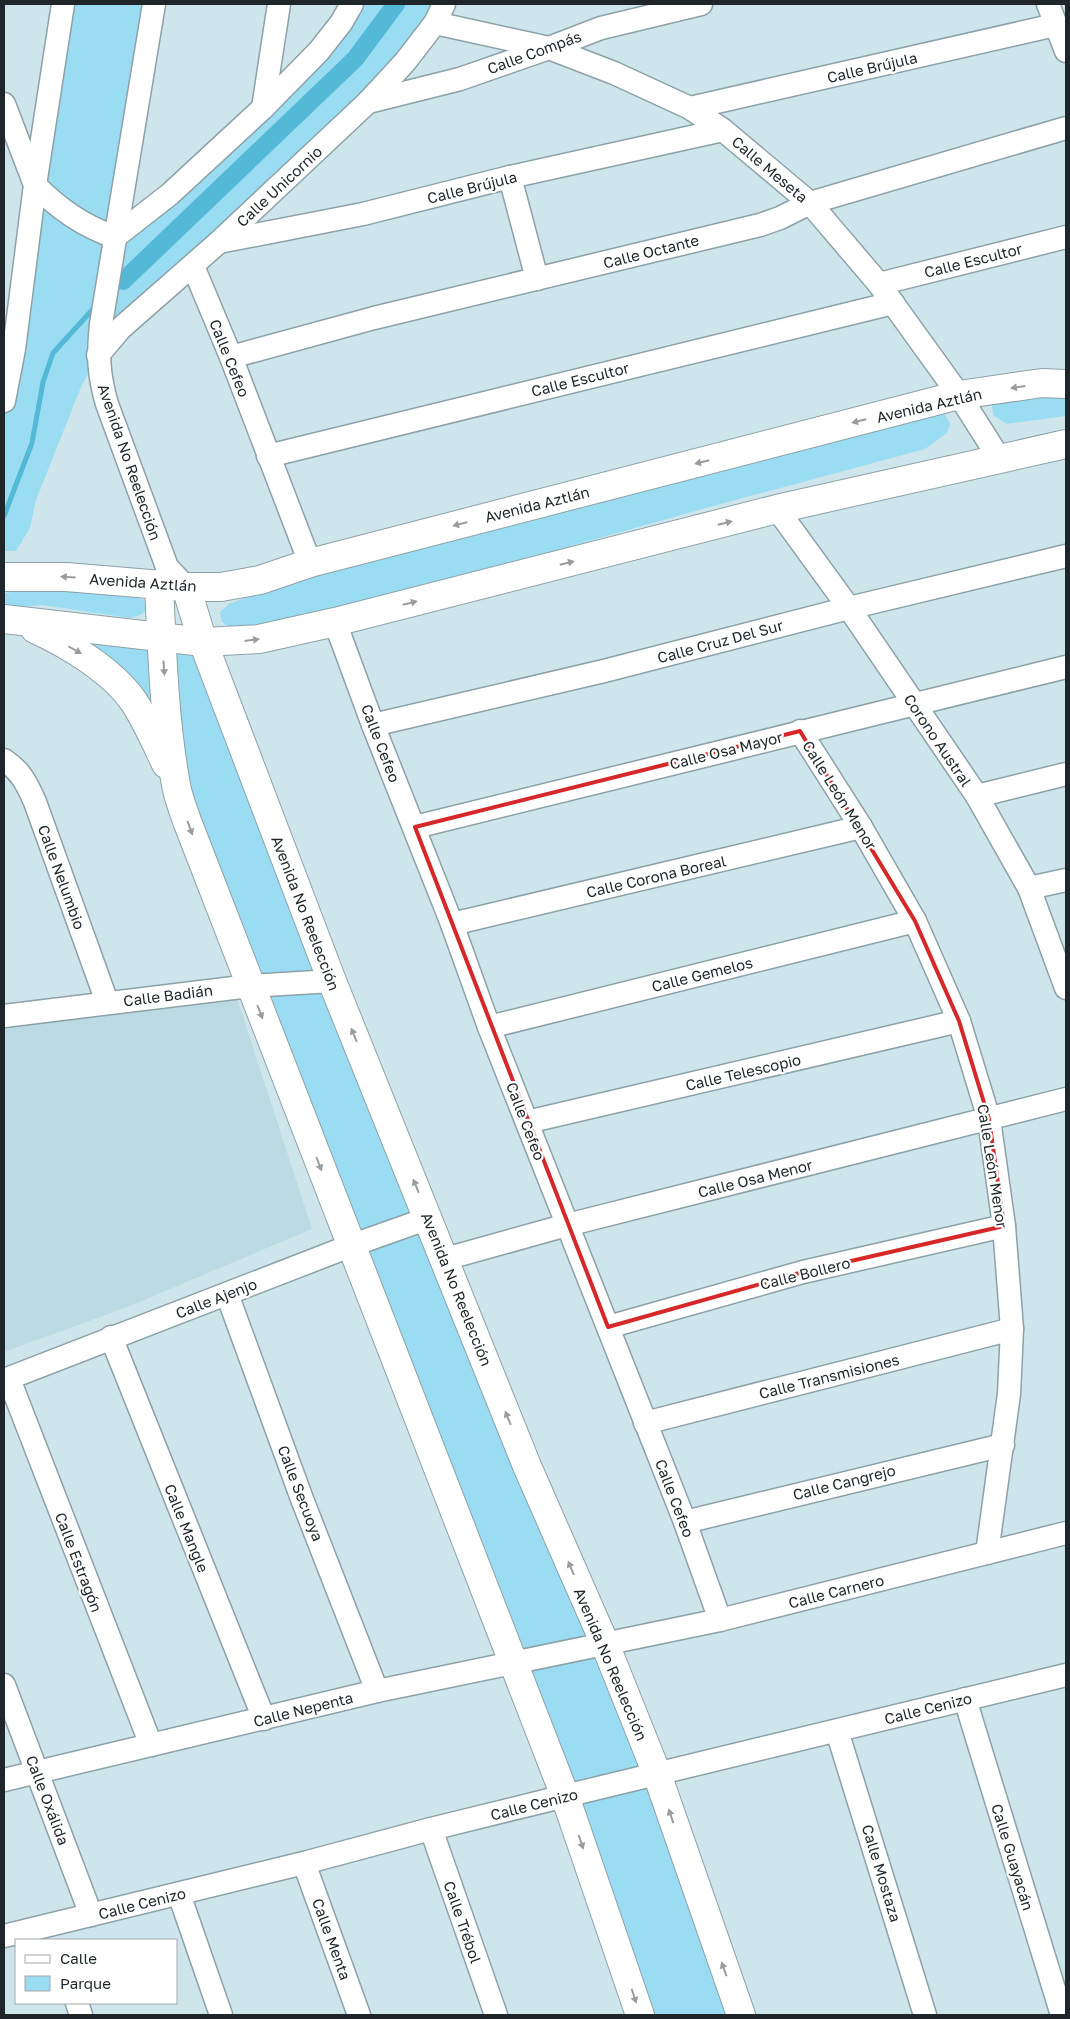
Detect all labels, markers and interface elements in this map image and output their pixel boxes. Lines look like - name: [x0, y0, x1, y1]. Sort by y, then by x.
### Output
- street label: Calle Compás: [485, 27, 583, 77]
- street label: Calle Brújula: [825, 48, 919, 86]
- street label: Calle Meseta: [728, 132, 812, 206]
- street label: Calle Unicornio: [233, 142, 325, 230]
- street label: Calle Brújula: [425, 167, 519, 207]
- street label: Calle Octante: [601, 230, 701, 272]
- street label: Calle Escultor: [922, 239, 1024, 281]
- street label: Calle Cefeo: [206, 316, 254, 400]
- street label: Calle Escultor: [529, 358, 631, 400]
- street label: Avenida No Reelección: [95, 381, 165, 543]
- one-way arrow: [1009, 383, 1025, 391]
- street label: Avenida Aztlán: [875, 384, 983, 426]
- one-way arrow: [852, 417, 867, 425]
- one-way arrow: [694, 458, 709, 466]
- street label: Avenida Aztlán: [483, 482, 591, 526]
- one-way arrow: [717, 519, 732, 527]
- one-way arrow: [452, 521, 467, 529]
- one-way arrow: [560, 559, 575, 567]
- street label: Avenida Aztlán: [89, 569, 197, 595]
- one-way arrow: [59, 573, 75, 581]
- one-way arrow: [402, 599, 417, 607]
- street label: Calle Cruz Del Sur: [655, 616, 785, 666]
- one-way arrow: [244, 636, 260, 644]
- one-way arrow: [68, 645, 81, 654]
- one-way arrow: [160, 660, 168, 676]
- street label: Corono Austral: [900, 690, 976, 790]
- street label: Calle Cefeo: [358, 701, 404, 785]
- street label: Calle Osa Mayor: [668, 727, 785, 773]
- street label: Calle León Menor: [799, 737, 881, 853]
- one-way arrow: [186, 821, 194, 836]
- street label: Calle Nelumbio: [35, 822, 89, 932]
- street label: Avenida No Reelección: [268, 833, 344, 993]
- street label: Calle Corona Boreal: [584, 851, 728, 901]
- street label: Calle Gemelos: [650, 953, 754, 995]
- street label: Calle Badián: [122, 981, 214, 1009]
- one-way arrow: [256, 1005, 264, 1020]
- one-way arrow: [350, 1028, 358, 1042]
- street label: Calle Telescopio: [684, 1050, 802, 1094]
- street label: Calle Cefeo: [503, 1079, 549, 1163]
- street label: Calle León Menor: [974, 1103, 1012, 1229]
- street label: Calle Osa Menor: [696, 1155, 814, 1201]
- one-way arrow: [315, 1157, 323, 1172]
- one-way arrow: [411, 1178, 419, 1193]
- street label: Avenida No Reelección: [418, 1210, 496, 1368]
- street label: Calle Bollero: [758, 1253, 852, 1293]
- street label: Calle Ajenjo: [173, 1274, 259, 1322]
- street label: Calle Transmisiones: [757, 1350, 901, 1402]
- one-way arrow: [504, 1410, 512, 1425]
- street label: Calle Secuoya: [274, 1443, 328, 1543]
- street label: Calle Cefeo: [652, 1456, 698, 1540]
- street label: Calle Cangrejo: [791, 1461, 897, 1503]
- street label: Calle Mangle: [161, 1481, 213, 1575]
- street label: Calle Estragón: [52, 1510, 106, 1614]
- one-way arrow: [566, 1561, 574, 1575]
- street label: Calle Carnero: [786, 1570, 886, 1612]
- street label: Avenida No Reelección: [571, 1585, 651, 1743]
- street label: Calle Nepenta: [251, 1688, 355, 1730]
- street label: Calle Cenizo: [882, 1688, 974, 1728]
- street label: Calle Oxálida: [23, 1753, 73, 1847]
- street label: Calle Cenizo: [488, 1784, 580, 1824]
- street label: Calle Guayacán: [988, 1801, 1038, 1913]
- one-way arrow: [667, 1808, 675, 1823]
- street label: Calle Mostaza: [859, 1822, 905, 1924]
- one-way arrow: [577, 1835, 585, 1850]
- street label: Calle Trébol: [440, 1878, 486, 1966]
- street label: Calle Cenizo: [96, 1883, 188, 1923]
- street label: Calle Menta: [309, 1896, 355, 1982]
- legend: [15, 1939, 178, 2004]
- text: Calle: [60, 1949, 97, 1967]
- one-way arrow: [720, 1962, 727, 1977]
- text: Parque: [60, 1974, 111, 1992]
- one-way arrow: [630, 1988, 638, 2003]

